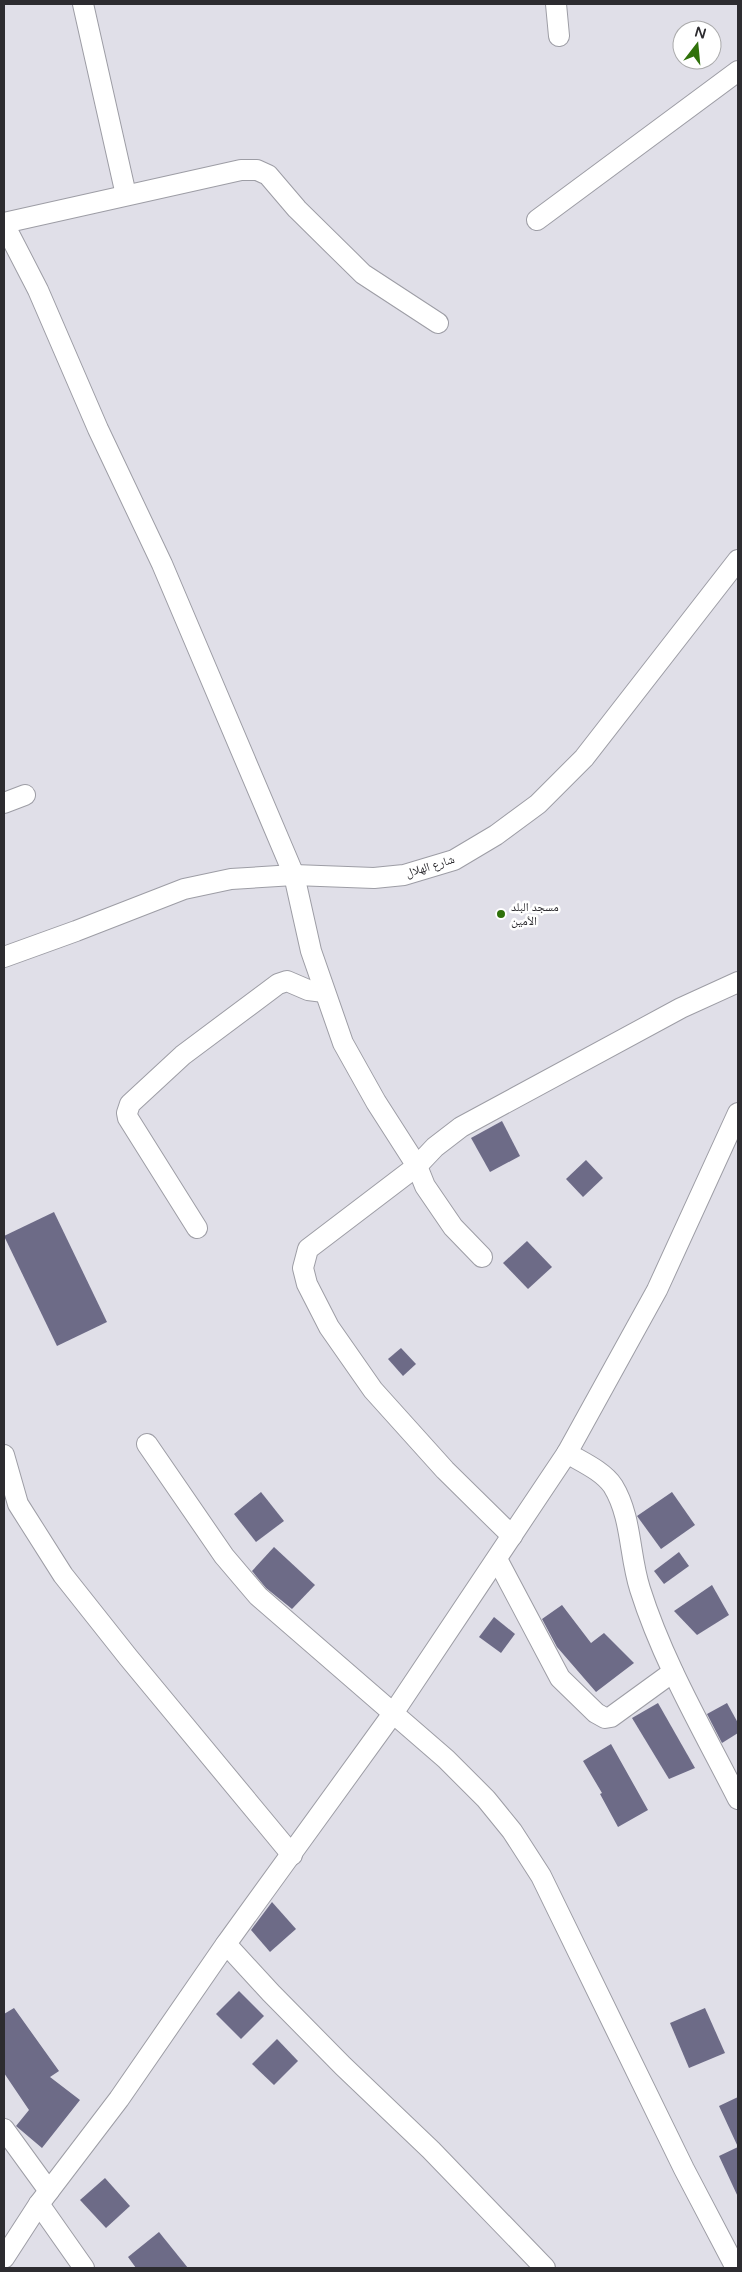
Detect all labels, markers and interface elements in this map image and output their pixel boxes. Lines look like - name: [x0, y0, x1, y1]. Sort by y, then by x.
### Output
- north arrow: [672, 20, 722, 70]
- text: N: [693, 23, 708, 43]
- street label: شارع الهلال: [404, 852, 457, 881]
- place label: مسجد البلد الأمين: [511, 900, 559, 928]
- marker: مسجد البلد الأمين: [495, 908, 507, 920]

